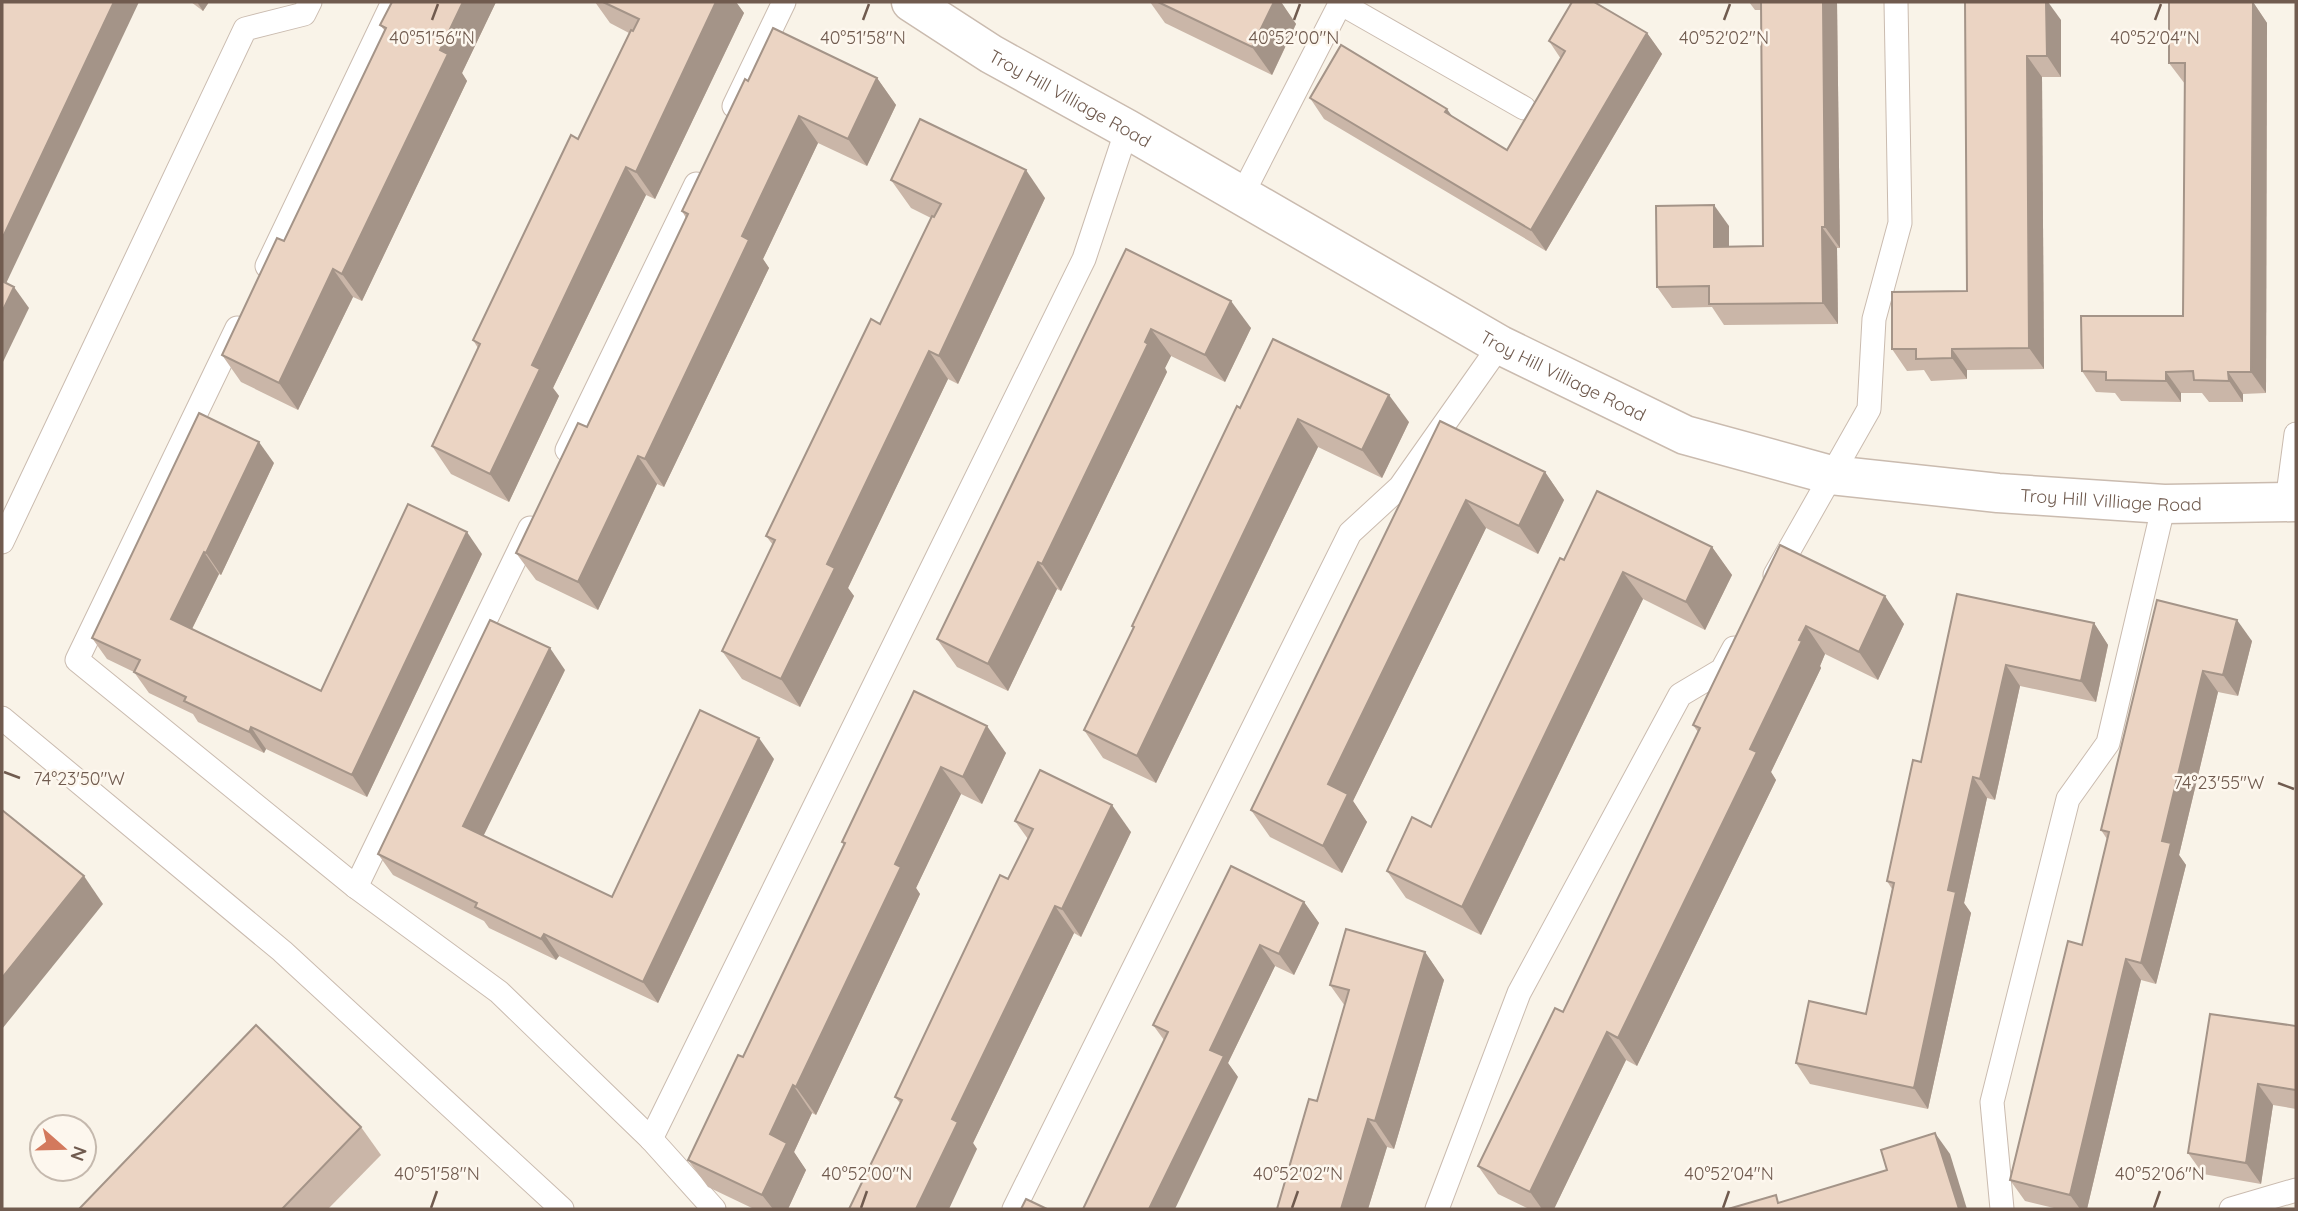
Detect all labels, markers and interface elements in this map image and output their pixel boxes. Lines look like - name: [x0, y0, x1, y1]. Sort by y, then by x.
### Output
- text: 40°51'56"N: [389, 26, 475, 49]
- text: 40°51'58"N: [820, 26, 906, 49]
- text: 40°52'00"N: [1249, 26, 1339, 49]
- text: 40°52'02"N: [1679, 26, 1769, 49]
- text: 40°52'04"N: [2110, 26, 2200, 49]
- street label: Troy Hill Villiage Road: [985, 44, 1155, 152]
- street label: Troy Hill Villiage Road: [1476, 325, 1650, 426]
- street label: Troy Hill Villiage Road: [2019, 483, 2202, 516]
- text: 74°23'50"W: [33, 767, 125, 790]
- text: 74°23'55"W: [2174, 771, 2264, 794]
- north arrow: [28, 1113, 98, 1183]
- text: N: [65, 1143, 93, 1164]
- text: 40°51'58"N: [394, 1162, 480, 1185]
- text: 40°52'00"N: [822, 1162, 912, 1185]
- text: 40°52'02"N: [1253, 1162, 1343, 1185]
- text: 40°52'04"N: [1684, 1162, 1774, 1185]
- text: 40°52'06"N: [2115, 1162, 2205, 1185]

